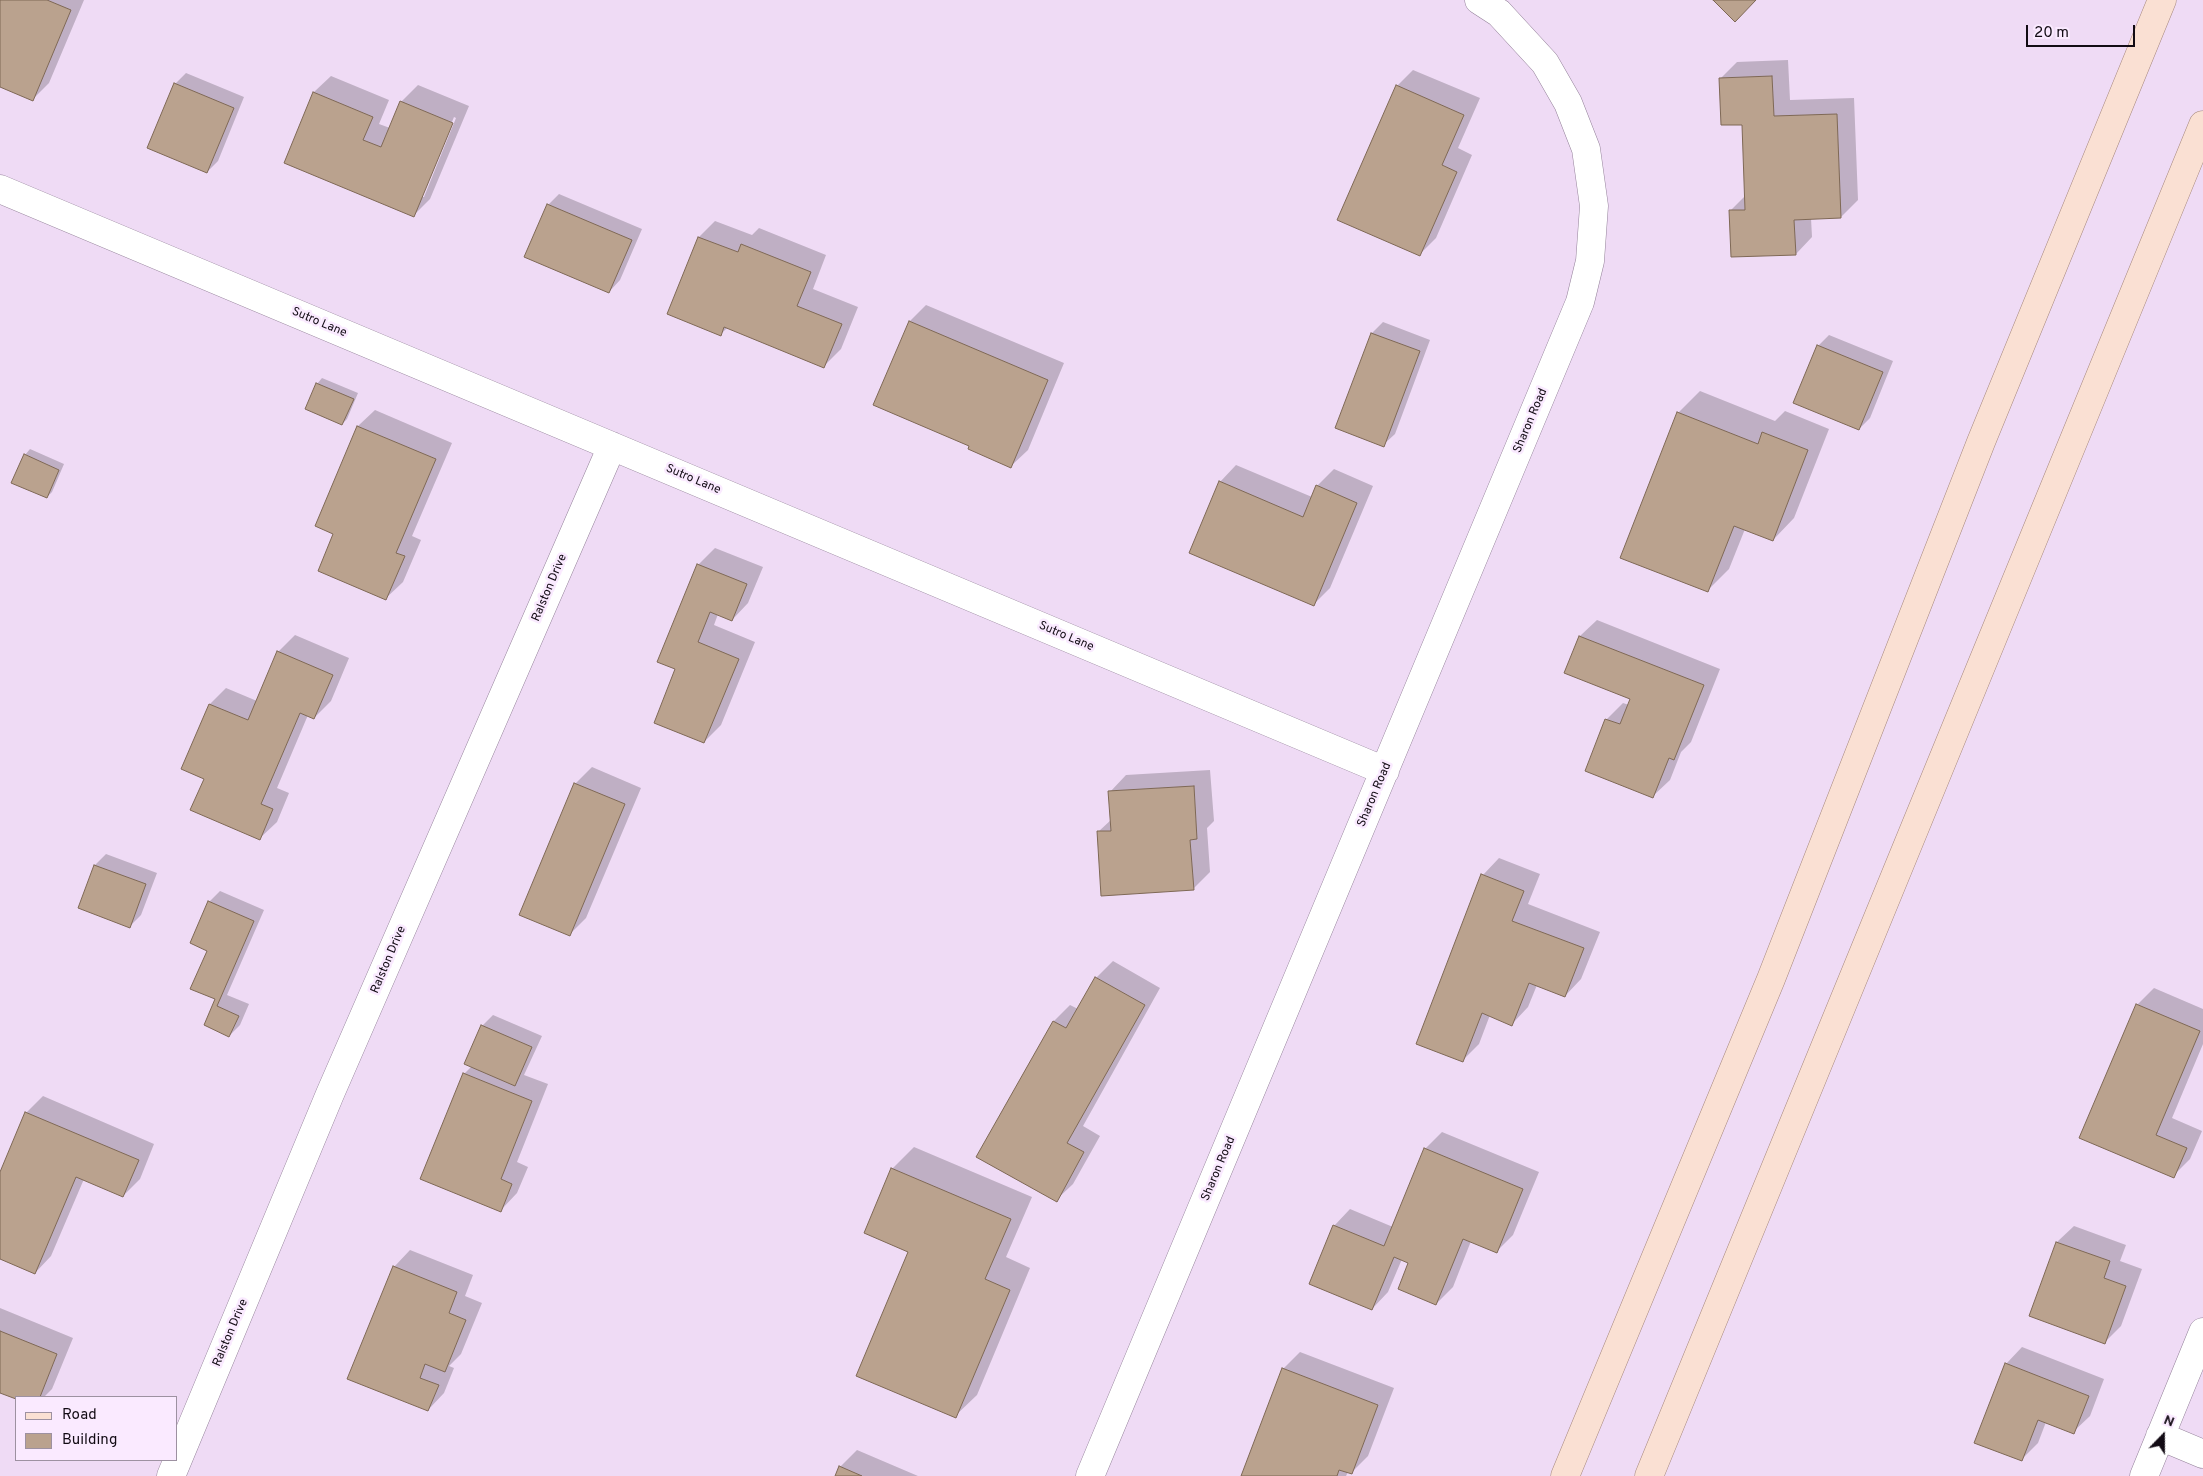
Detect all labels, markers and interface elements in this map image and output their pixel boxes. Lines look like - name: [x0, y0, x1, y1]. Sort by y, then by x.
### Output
- scale bar: [2028, 15, 2137, 47]
- text: 20 m: [2034, 24, 2069, 43]
- street label: Sutro Lane: [289, 305, 349, 341]
- street label: Sharon Road: [1511, 387, 1551, 455]
- street label: Sutro Lane: [663, 462, 723, 498]
- street label: Ralston Drive: [529, 552, 571, 624]
- street label: Sutro Lane: [1036, 619, 1096, 655]
- street label: Sharon Road: [1355, 761, 1395, 829]
- street label: Ralston Drive: [368, 924, 410, 996]
- street label: Sharon Road: [1199, 1135, 1239, 1203]
- street label: Ralston Drive: [210, 1297, 252, 1369]
- legend: [15, 1396, 178, 1461]
- text: Road: [62, 1406, 97, 1425]
- north arrow: [2138, 1411, 2188, 1461]
- text: N: [2161, 1412, 2177, 1431]
- text: Building: [62, 1431, 117, 1450]

